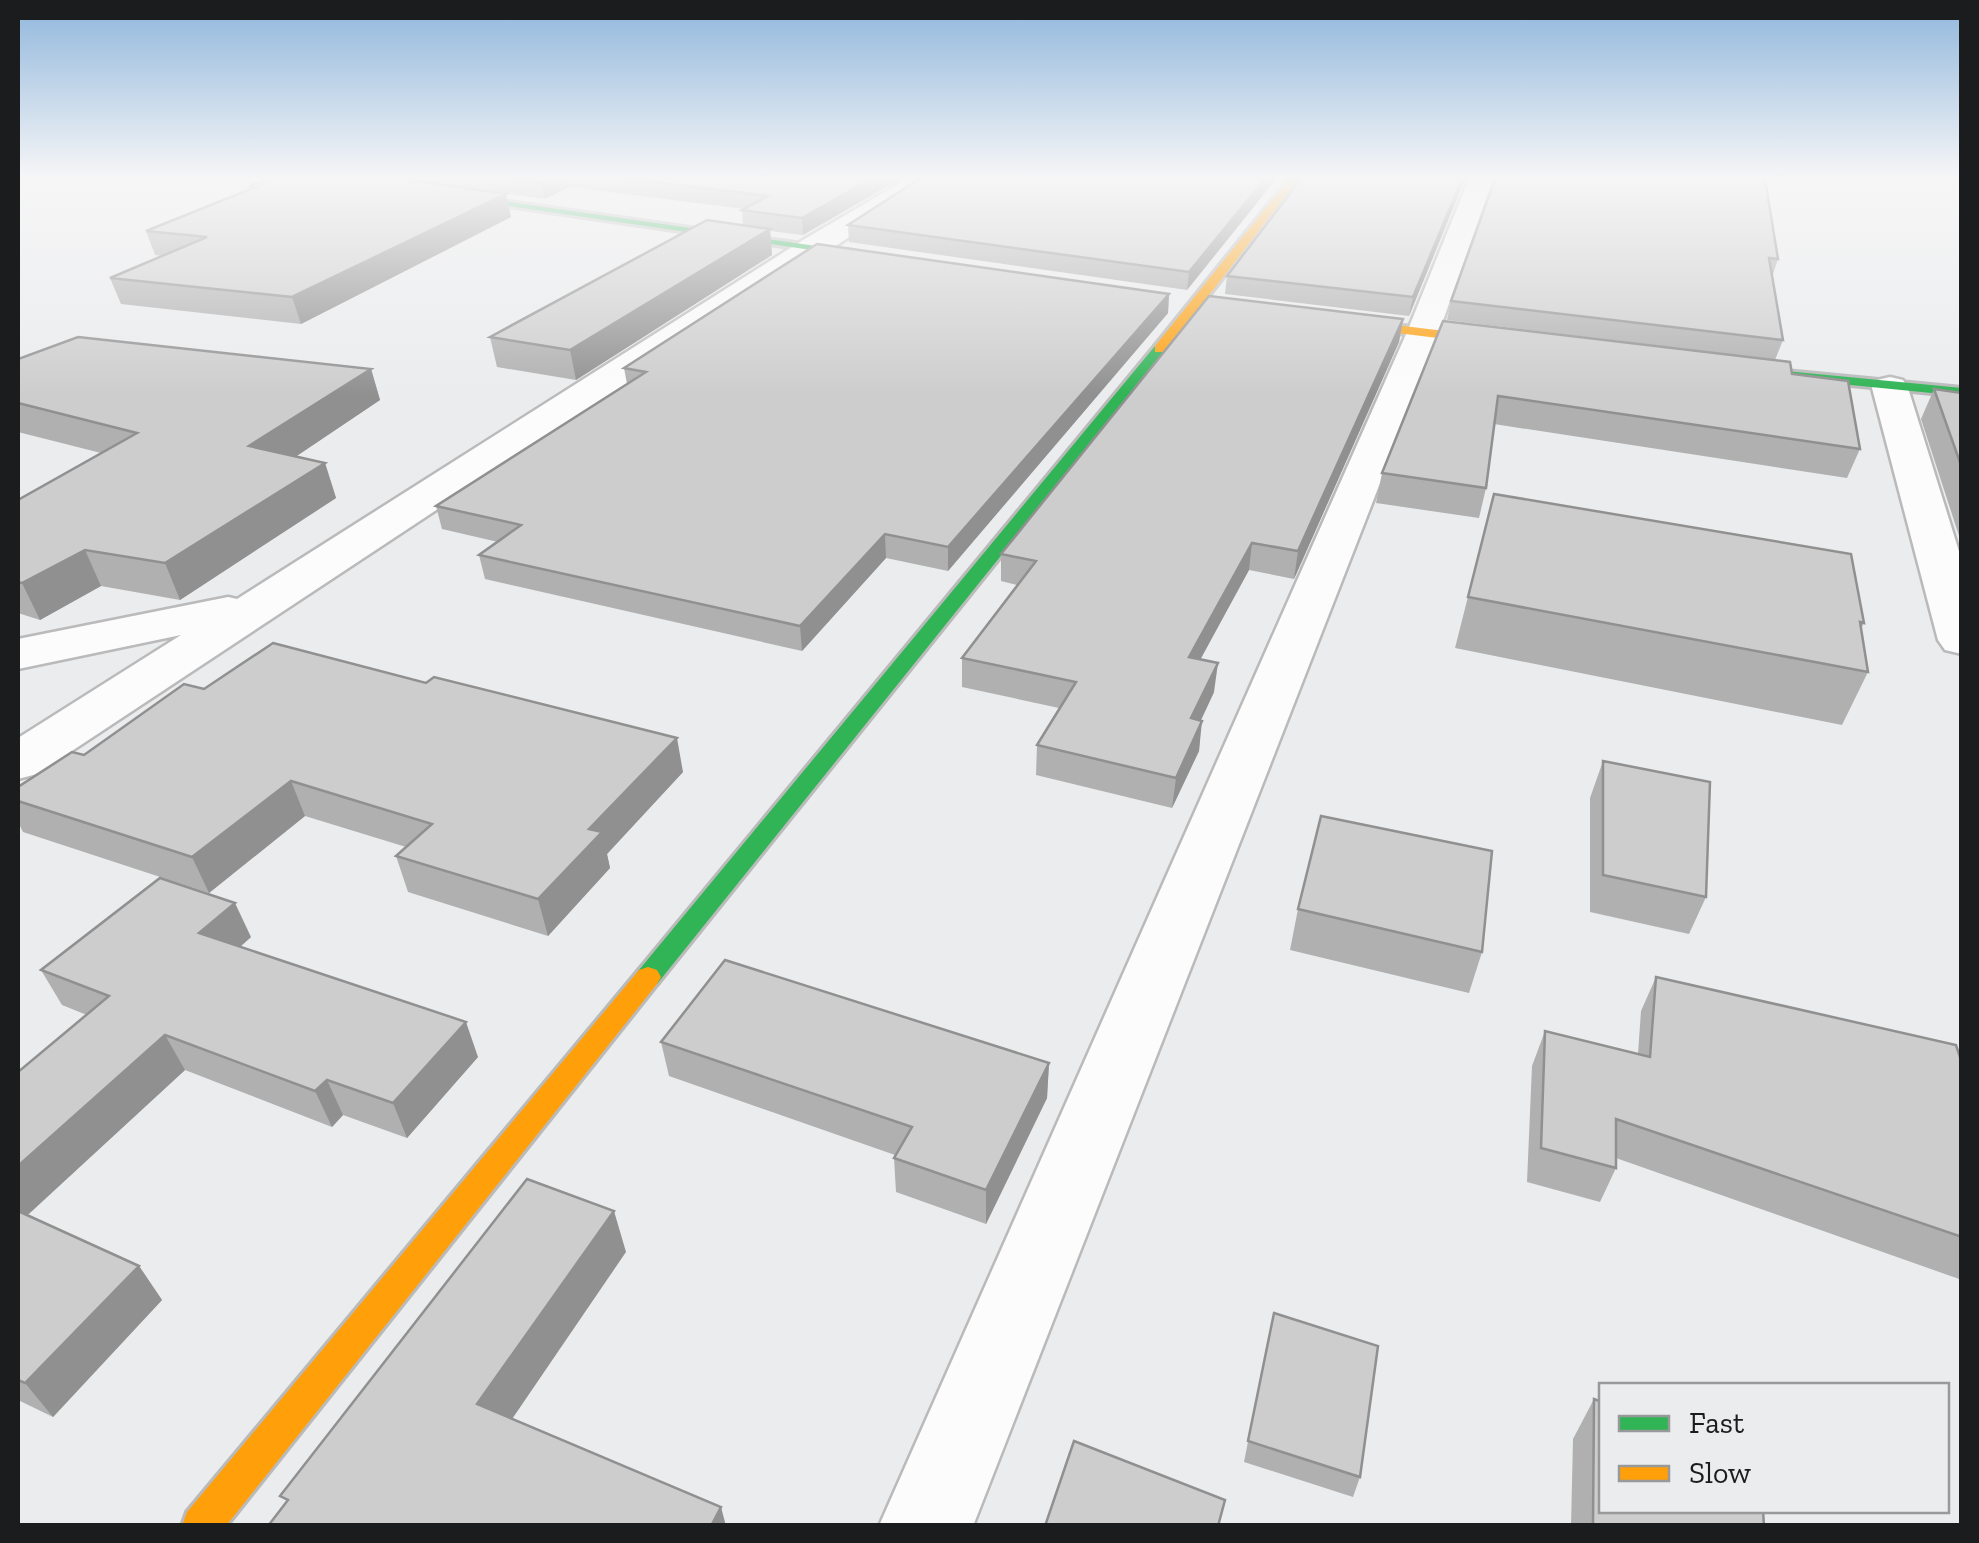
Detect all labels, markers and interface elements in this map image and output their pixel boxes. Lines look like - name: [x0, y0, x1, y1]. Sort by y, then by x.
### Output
- legend: [1599, 1383, 1949, 1513]
- text: Fast: [1689, 1405, 1744, 1441]
- text: Slow: [1689, 1455, 1751, 1491]

